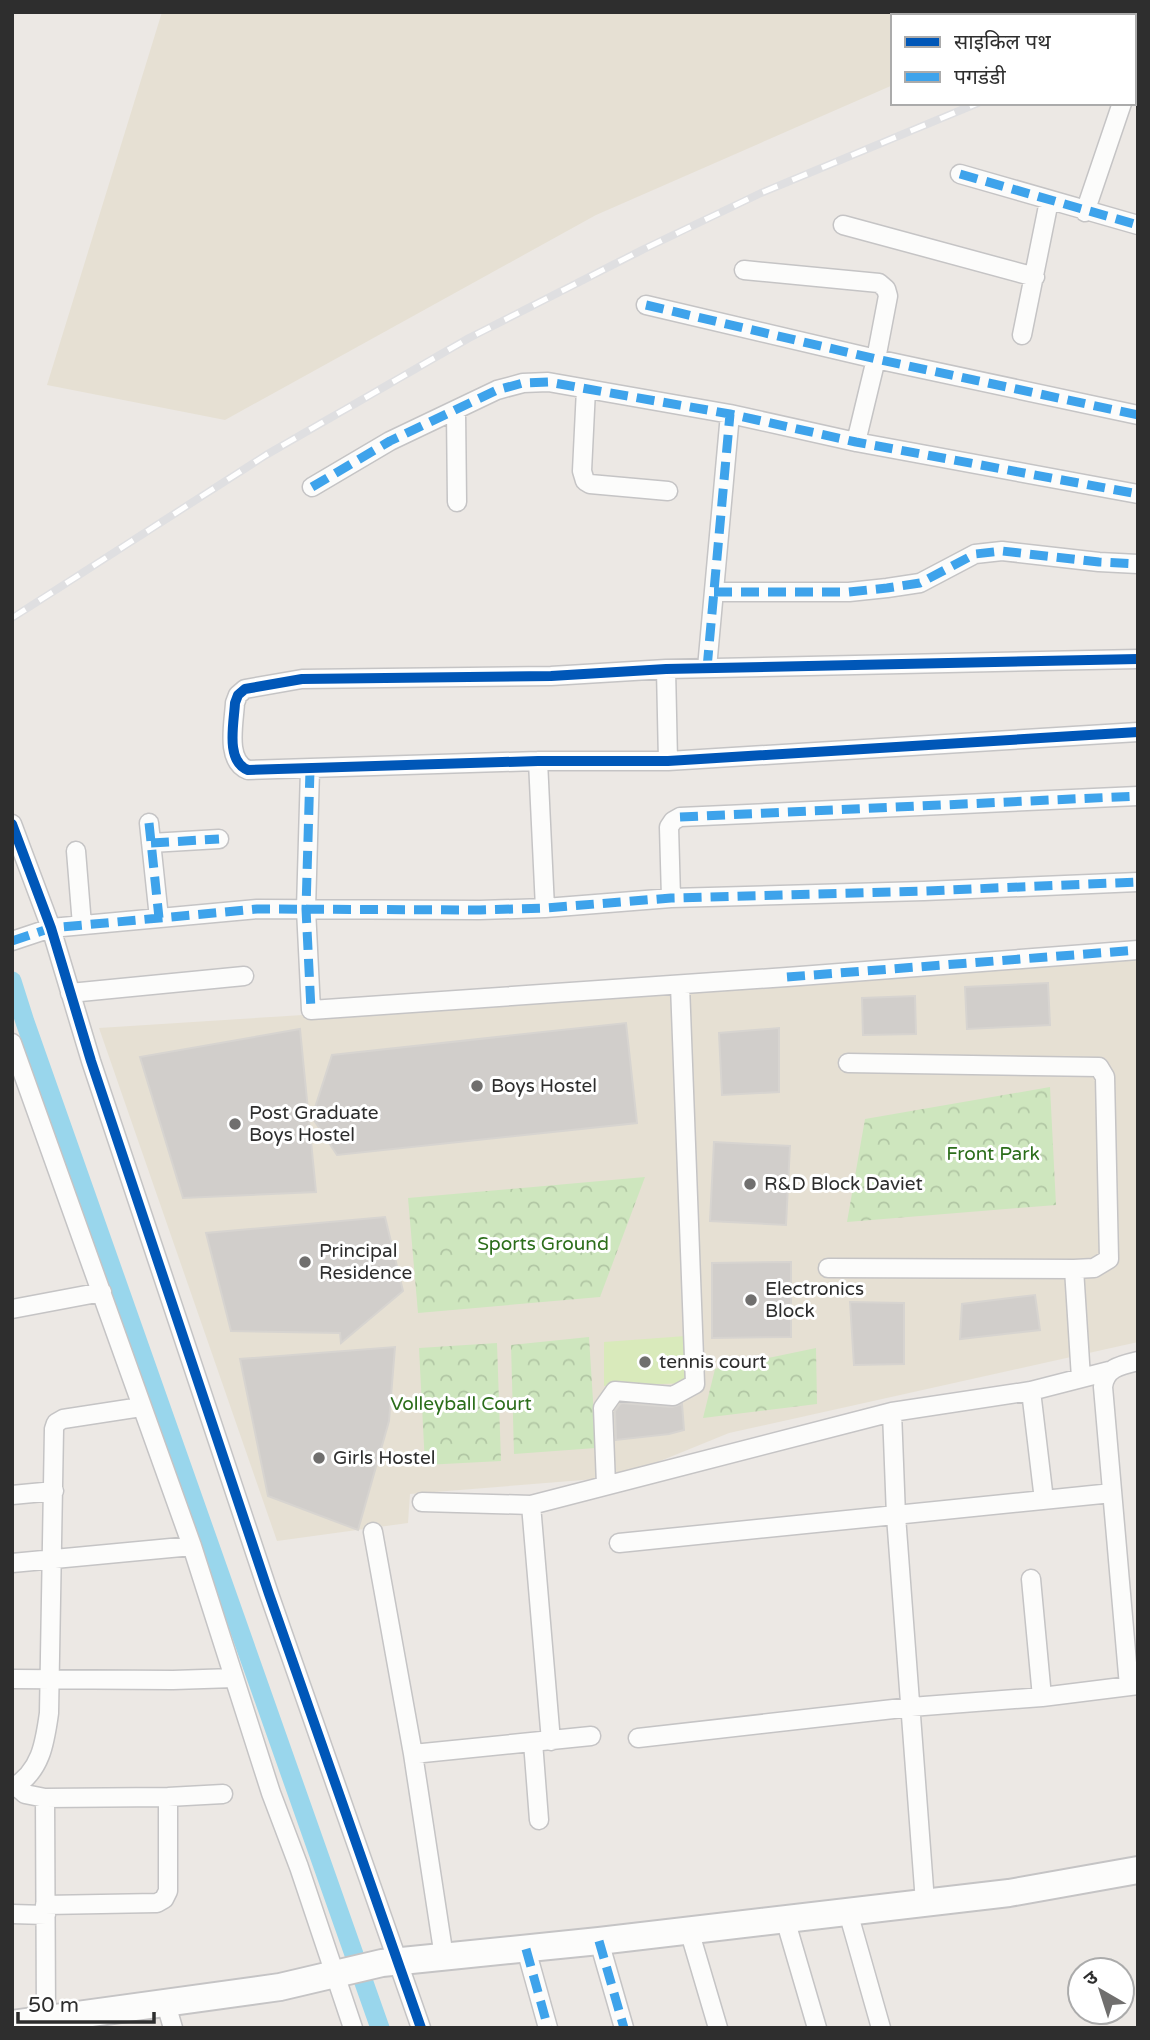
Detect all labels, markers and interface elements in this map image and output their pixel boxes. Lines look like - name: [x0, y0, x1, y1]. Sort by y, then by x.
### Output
- legend: [891, 14, 1136, 105]
- text: साइकिल पथ: [954, 30, 1051, 55]
- text: पगडंडी: [954, 65, 1006, 90]
- place label: Boys Hostel: [491, 1075, 597, 1097]
- marker: Boys Hostel: [469, 1078, 485, 1094]
- place label: Post Graduate Boys Hostel: [249, 1102, 379, 1146]
- marker: Post Graduate Boys Hostel: [227, 1116, 243, 1132]
- park label: Front Park: [946, 1143, 1040, 1165]
- place label: R&D Block Daviet: [764, 1173, 923, 1195]
- marker: R&D Block Daviet: [742, 1176, 758, 1192]
- park label: Sports Ground: [477, 1233, 609, 1255]
- place label: Principal Residence: [319, 1240, 412, 1284]
- marker: Principal Residence: [297, 1254, 313, 1270]
- place label: Electronics Block: [765, 1278, 864, 1322]
- marker: Electronics Block: [743, 1292, 759, 1308]
- place label: tennis court: [659, 1351, 767, 1373]
- marker: tennis court: [637, 1354, 653, 1370]
- park label: Volleyball Court: [390, 1393, 532, 1415]
- place label: Girls Hostel: [333, 1447, 435, 1469]
- marker: Girls Hostel: [311, 1450, 327, 1466]
- north arrow: [1066, 1956, 1136, 2026]
- text: उ: [1080, 1966, 1103, 1991]
- scale bar: [18, 1980, 154, 2024]
- text: 50 m: [28, 1993, 79, 2018]

